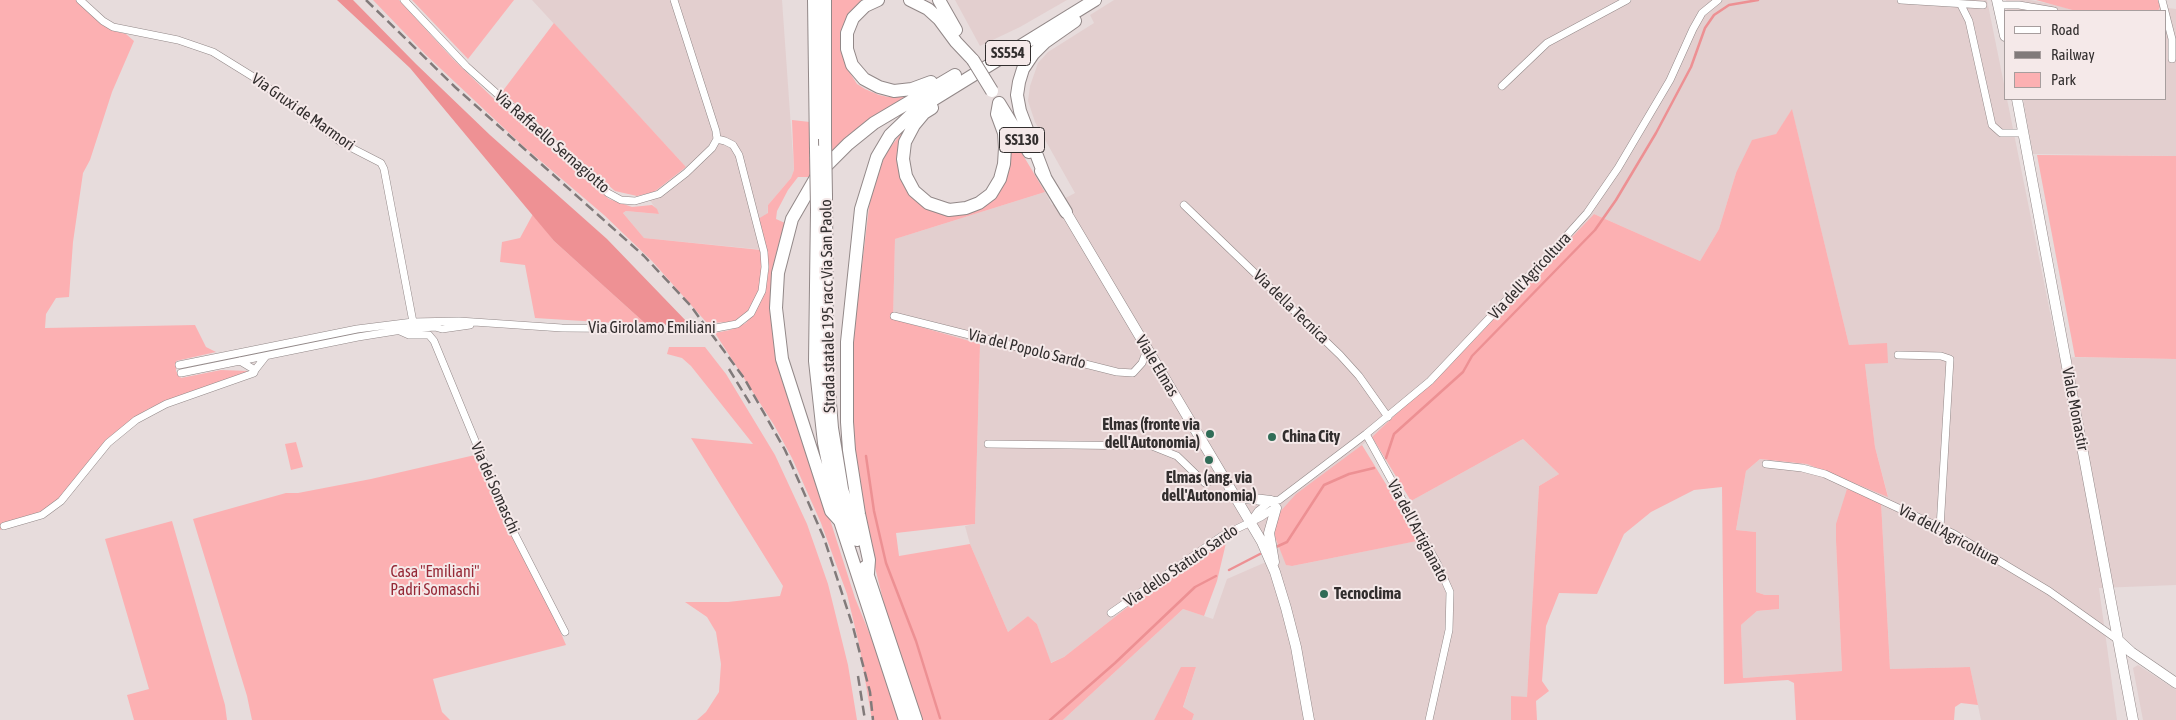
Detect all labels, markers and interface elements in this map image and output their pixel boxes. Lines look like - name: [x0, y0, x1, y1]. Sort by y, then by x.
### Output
- legend: [2004, 10, 2166, 100]
- text: Road: [2051, 21, 2080, 38]
- road number: SS554: [986, 40, 1030, 66]
- text: Railway: [2051, 46, 2095, 63]
- street label: Via Gruxi de Marmori: [248, 69, 358, 155]
- text: Park: [2051, 71, 2076, 88]
- street label: Via Raffaello Sernagiotto: [490, 87, 614, 197]
- road number: SS130: [1000, 128, 1044, 152]
- street label: Strada statale 195 racc Via San Paolo: [817, 199, 839, 413]
- street label: Via dell'Agricoltura: [1485, 228, 1575, 324]
- street label: Via della Tecnica: [1249, 266, 1333, 348]
- street label: Via Girolamo Emiliani: [588, 318, 716, 338]
- street label: Via del Popolo Sardo: [966, 325, 1088, 373]
- street label: Viale Elmas: [1131, 332, 1183, 400]
- street label: Viale Monastir: [2058, 366, 2092, 452]
- place label: Elmas (fronte via dell'Autonomia): [1102, 415, 1200, 453]
- place label: China City: [1282, 427, 1340, 447]
- marker: Elmas (fronte via dell'Autonomia): [1204, 428, 1216, 440]
- marker: China City: [1266, 431, 1278, 443]
- street label: Via dei Somaschi: [466, 439, 524, 537]
- marker: Elmas (ang. via dell'Autonomia): [1203, 454, 1215, 466]
- place label: Elmas (ang. via dell'Autonomia): [1161, 468, 1257, 506]
- street label: Via dell'Artigianato: [1383, 477, 1453, 585]
- street label: Via dell'Agricoltura: [1895, 500, 2003, 570]
- street label: Via dello Statuto Sardo: [1120, 521, 1242, 611]
- park label: Casa "Emiliani" Padri Somaschi: [390, 562, 480, 600]
- place label: Tecnoclima: [1334, 584, 1401, 604]
- marker: Tecnoclima: [1318, 588, 1330, 600]

